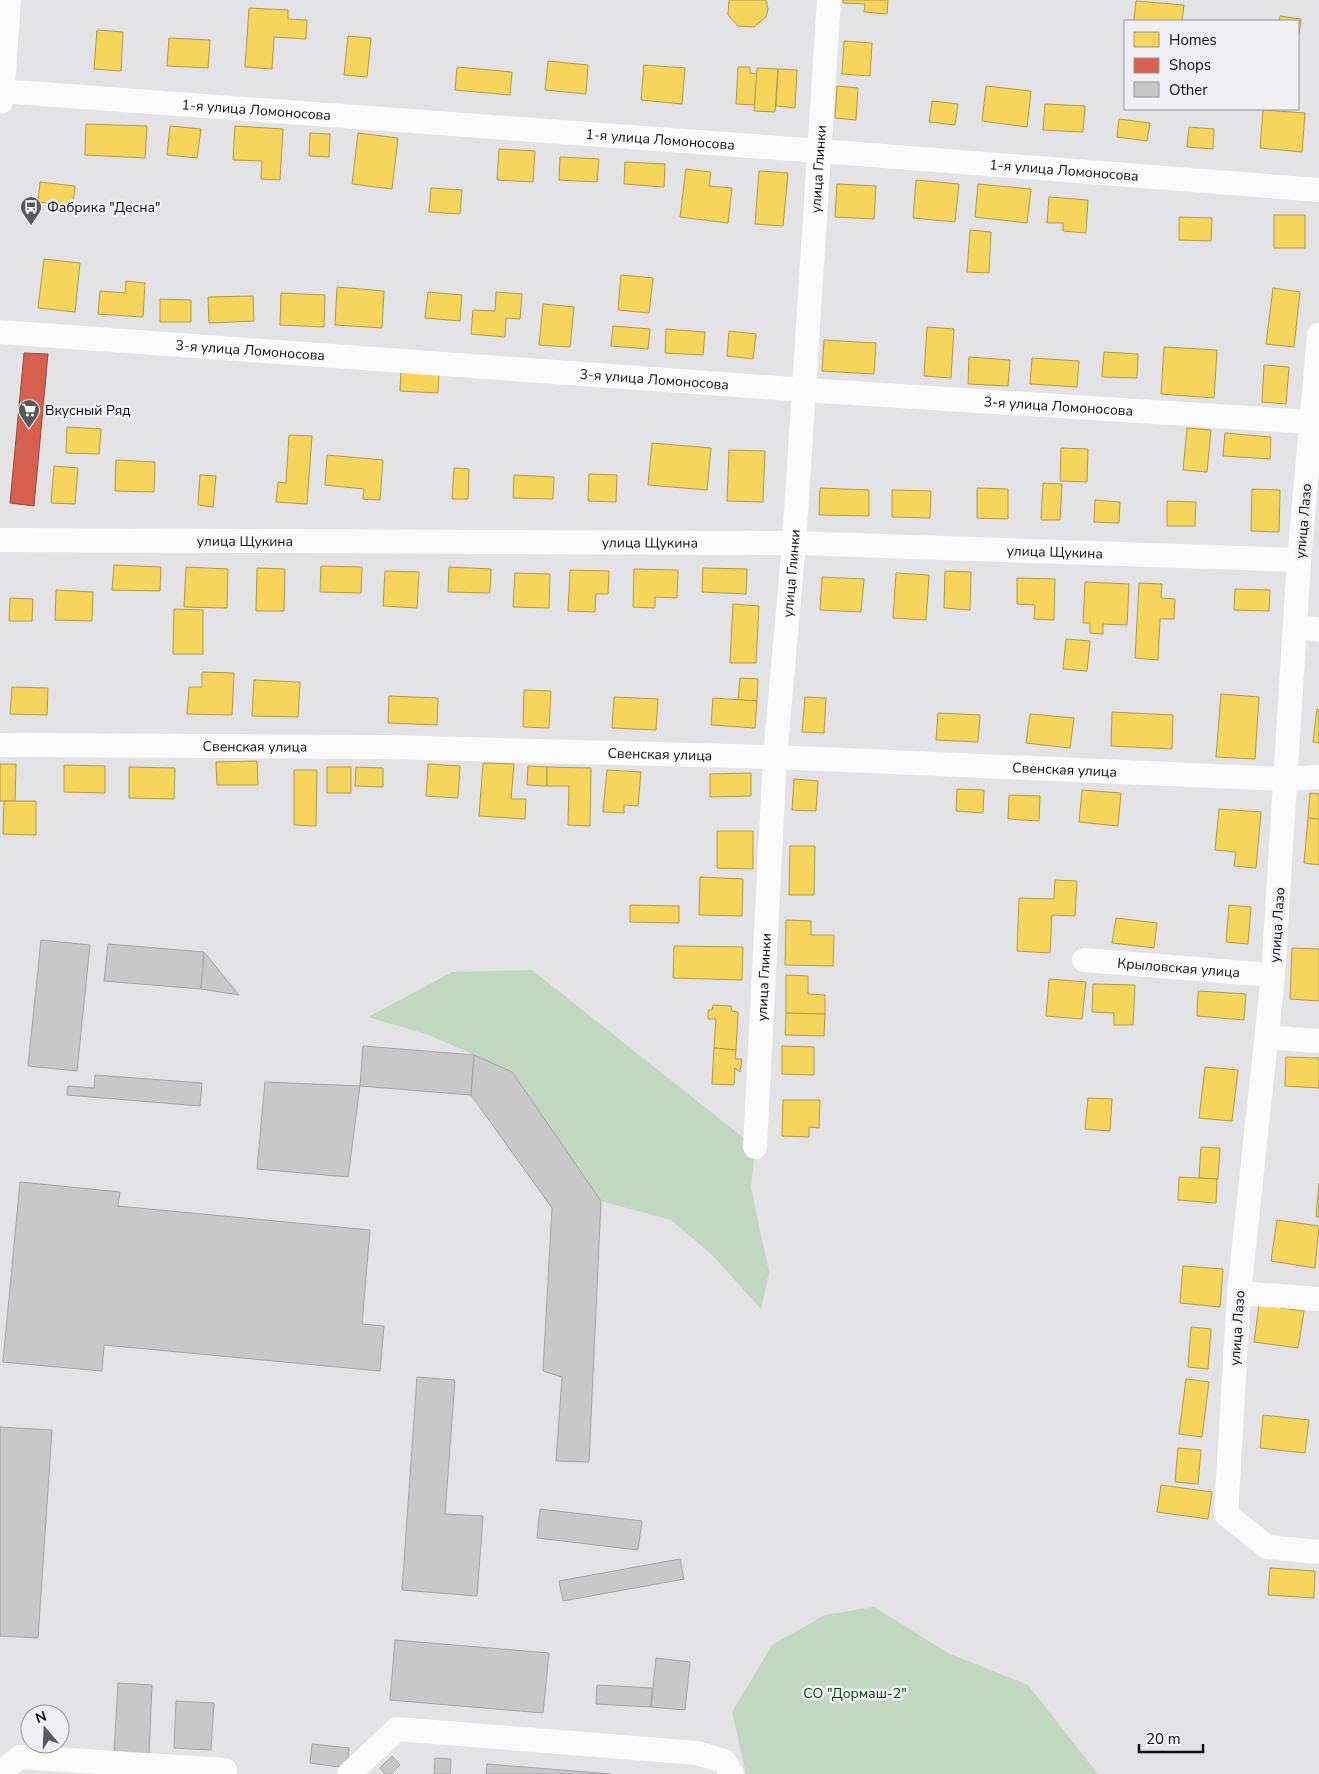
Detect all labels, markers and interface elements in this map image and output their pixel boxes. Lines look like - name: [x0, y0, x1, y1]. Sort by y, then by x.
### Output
- legend: [1124, 20, 1299, 110]
- text: Homes: [1169, 30, 1217, 50]
- text: Shops: [1169, 55, 1211, 75]
- text: Other: [1169, 80, 1208, 100]
- street label: 1-я улица Ломоносова: [181, 95, 332, 125]
- street label: улица Глинки: [806, 124, 831, 214]
- street label: 1-я улица Ломоносова: [585, 125, 735, 155]
- street label: 1-я улица Ломоносова: [989, 155, 1139, 186]
- bus stop icon: Фабрика "Десна": [19, 195, 43, 226]
- place label: Фабрика "Десна": [47, 198, 160, 217]
- street label: 3-я улица Ломоносова: [175, 336, 326, 365]
- street label: 3-я улица Ломоносова: [579, 365, 730, 394]
- street label: 3-я улица Ломоносова: [983, 392, 1134, 421]
- supermarket icon: Вкусный Ряд: [17, 398, 41, 429]
- place label: Вкусный Ряд: [45, 401, 131, 420]
- street label: улица Лазо: [1291, 483, 1316, 559]
- street label: улица Глинки: [778, 529, 805, 618]
- street label: улица Щукина: [197, 532, 293, 551]
- street label: улица Щукина: [602, 533, 698, 553]
- street label: улица Щукина: [1006, 541, 1103, 563]
- street label: Свенская улица: [203, 737, 307, 757]
- street label: Свенская улица: [607, 744, 712, 765]
- street label: Свенская улица: [1012, 758, 1117, 782]
- street label: улица Лазо: [1265, 887, 1290, 963]
- street label: улица Глинки: [752, 933, 776, 1022]
- street label: Крыловская улица: [1117, 954, 1241, 982]
- street label: улица Лазо: [1225, 1290, 1250, 1366]
- park label: СО "Дормаш-2": [803, 1684, 907, 1703]
- north arrow: [20, 1704, 70, 1754]
- text: N: [33, 1706, 49, 1728]
- scale bar: [1139, 1722, 1203, 1754]
- text: 20 m: [1146, 1729, 1181, 1749]

